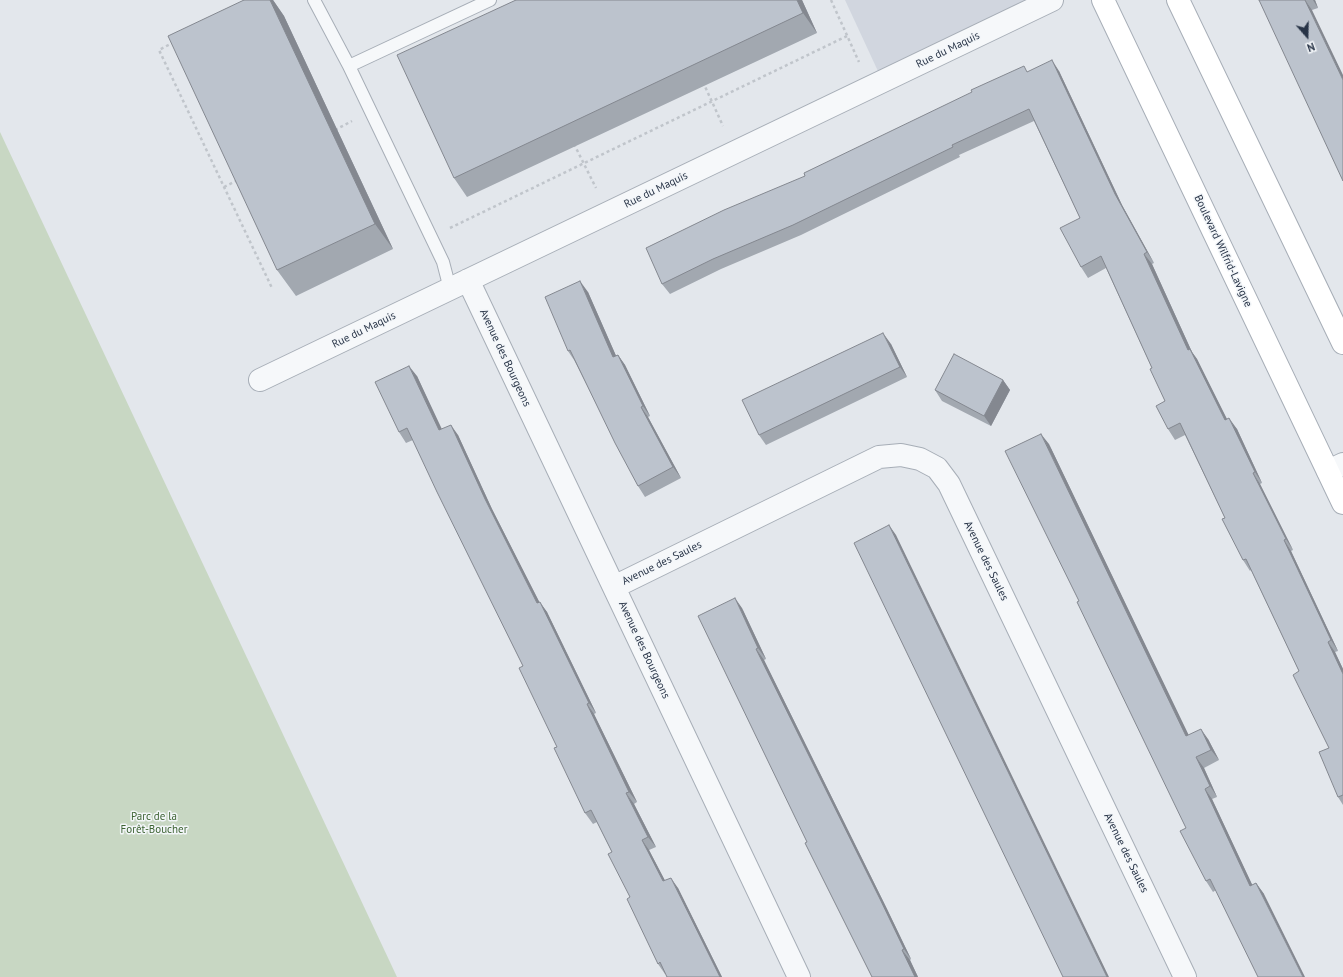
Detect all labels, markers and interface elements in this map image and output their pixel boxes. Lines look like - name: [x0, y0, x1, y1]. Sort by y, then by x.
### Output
- north arrow: [1287, 16, 1327, 56]
- street label: Rue du Maquis: [914, 29, 982, 71]
- text: N: [1305, 39, 1317, 55]
- street label: Rue du Maquis: [622, 169, 690, 211]
- street label: Boulevard Wilfrid-Lavigne: [1191, 193, 1255, 309]
- street label: Avenue des Bourgeons: [477, 307, 533, 409]
- street label: Rue du Maquis: [330, 309, 398, 351]
- street label: Avenue des Saules: [961, 519, 1011, 603]
- street label: Avenue des Saules: [620, 538, 704, 588]
- street label: Avenue des Bourgeons: [616, 599, 672, 701]
- park label: Parc de la Forêt-Boucher: [121, 810, 187, 836]
- street label: Avenue des Saules: [1101, 811, 1151, 895]

